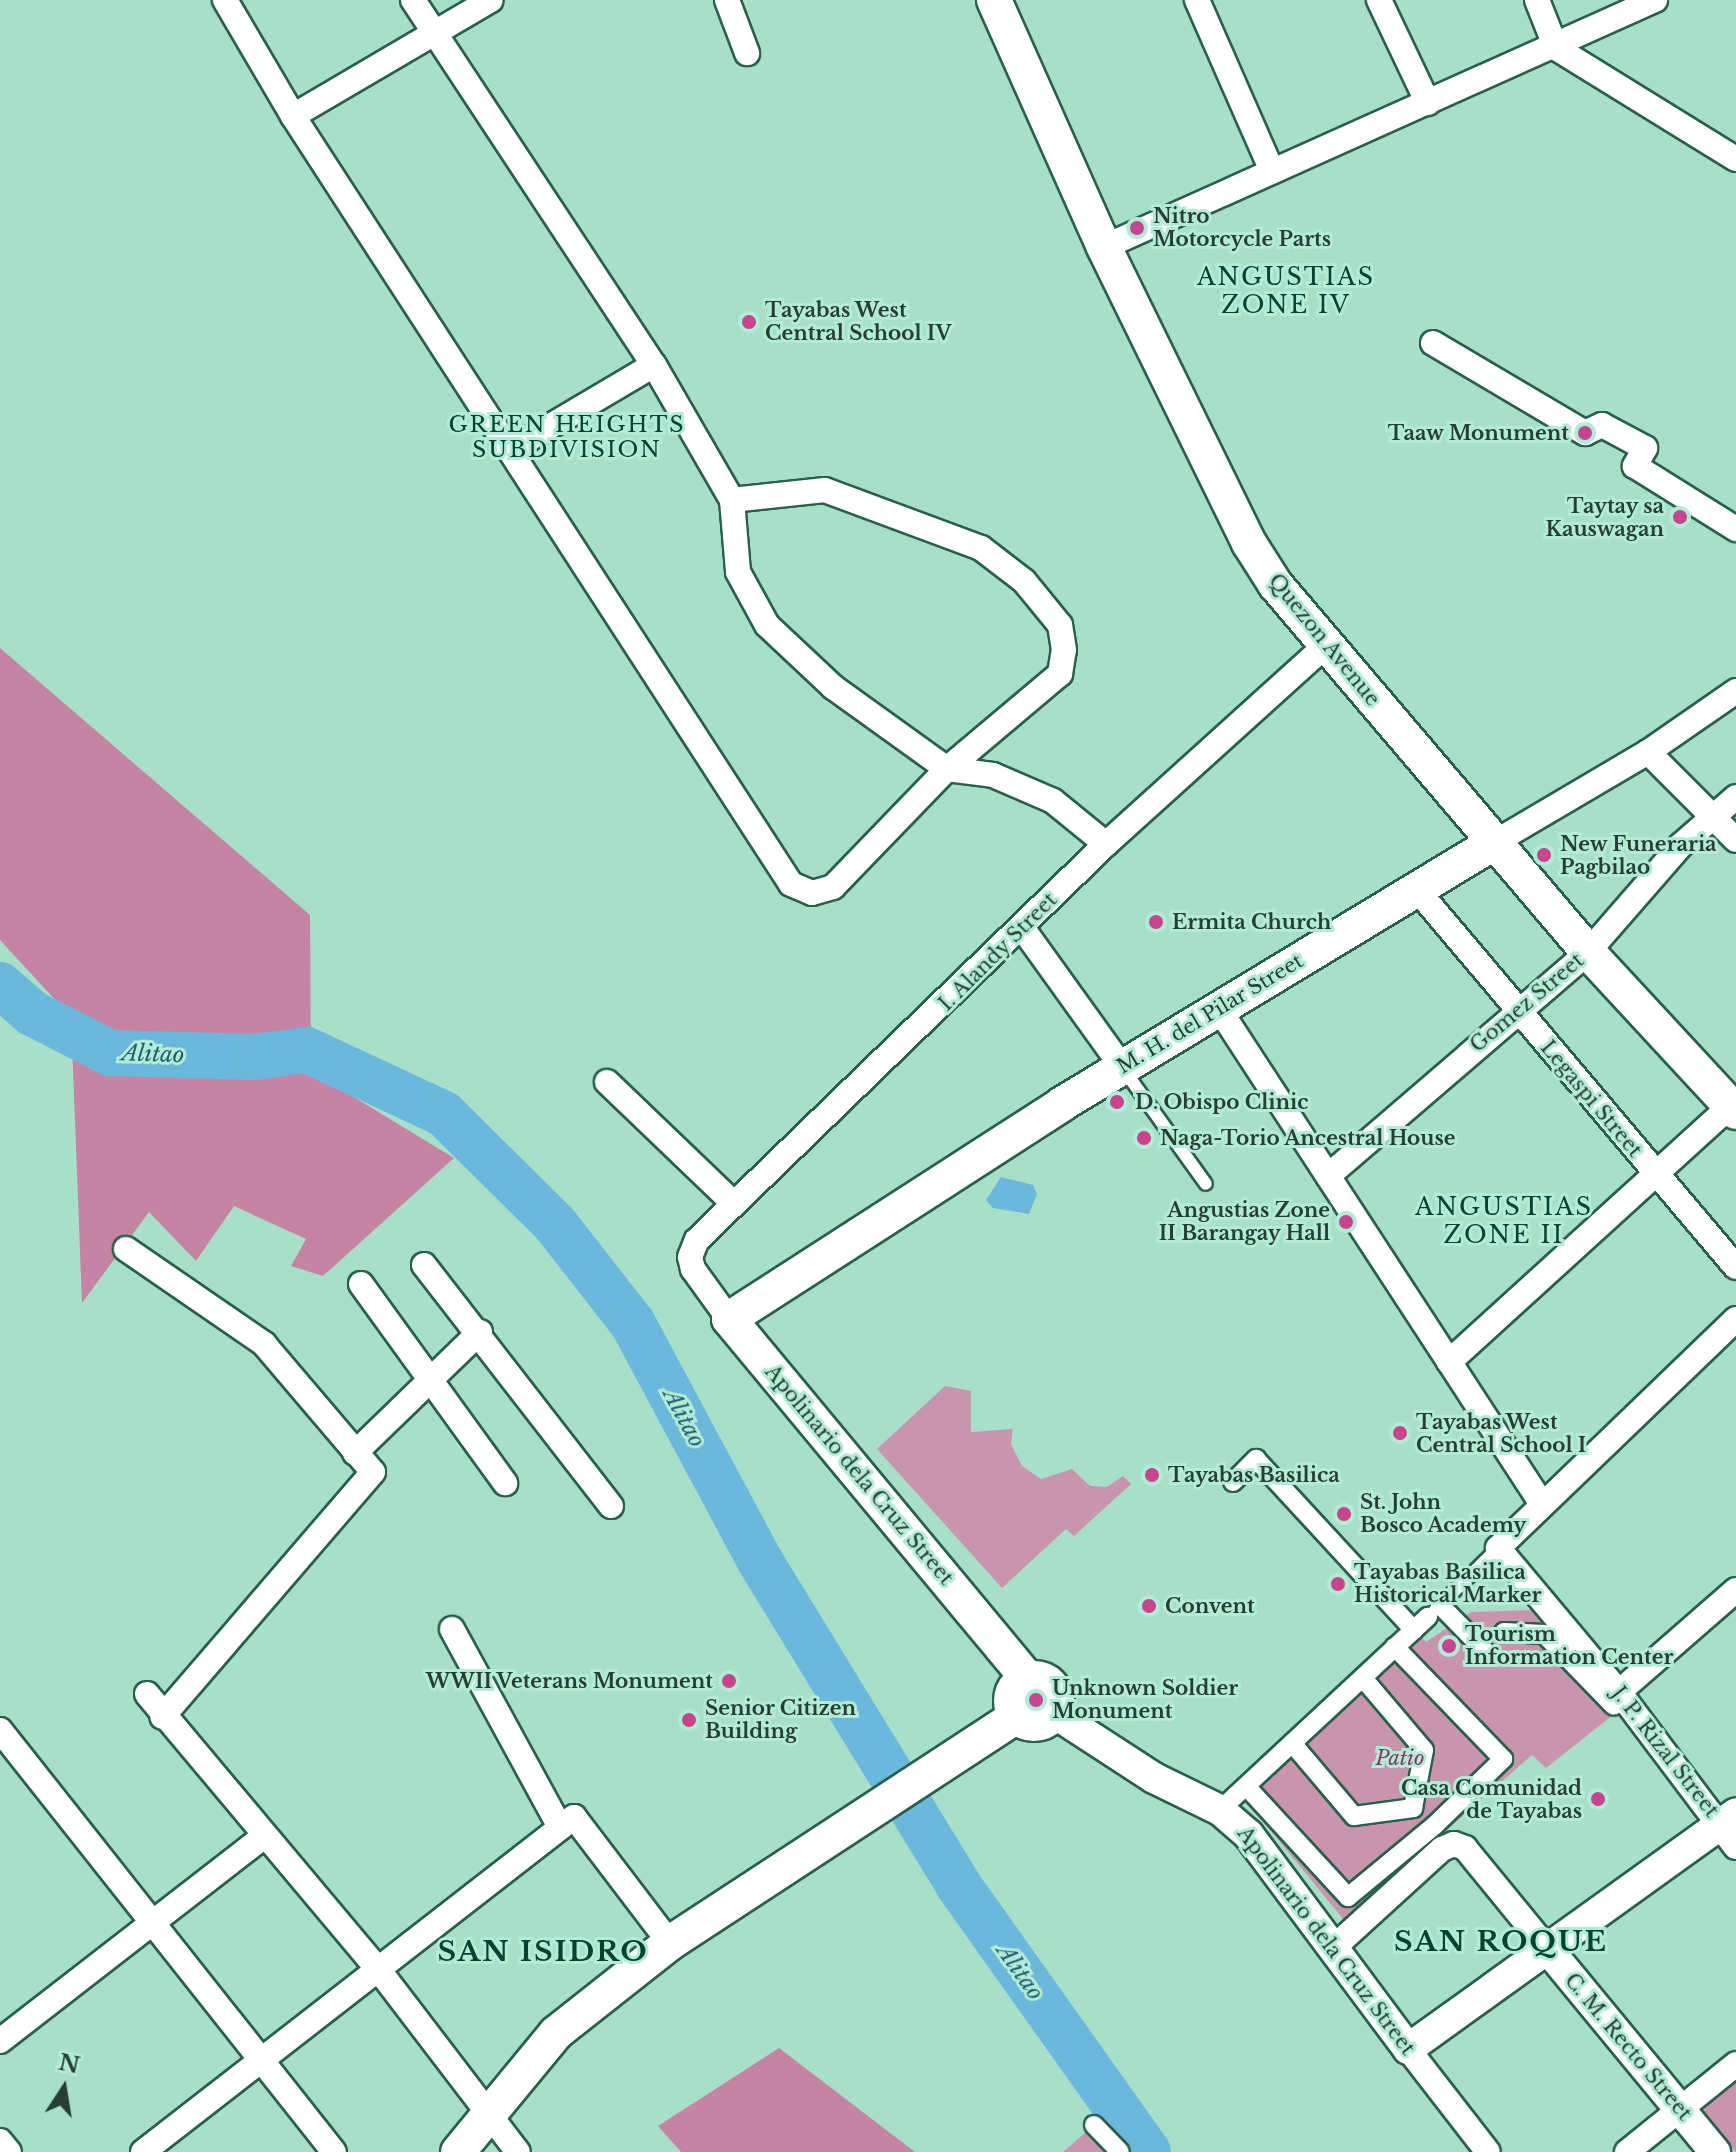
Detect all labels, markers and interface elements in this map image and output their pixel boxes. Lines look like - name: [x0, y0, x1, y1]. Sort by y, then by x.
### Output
- place label: Nitro Motorcycle Parts: [1153, 204, 1331, 251]
- marker: Nitro Motorcycle Parts: [1128, 219, 1146, 237]
- district label: ANGUSTIAS ZONE IV: [1197, 263, 1375, 319]
- place label: Tayabas West Central School IV: [765, 298, 952, 345]
- marker: Tayabas West Central School IV: [740, 313, 758, 331]
- district label: GREEN HEIGHTS SUBDIVISION: [448, 411, 686, 462]
- place label: Taaw Monument: [1387, 421, 1569, 445]
- marker: Taaw Monument: [1576, 424, 1594, 442]
- place label: Taytay sa Kauswagan: [1546, 494, 1664, 541]
- marker: Taytay sa Kauswagan: [1671, 508, 1689, 526]
- street label: Quezon Avenue: [1263, 569, 1385, 711]
- place label: New Funeraria Pagbilao: [1560, 832, 1717, 879]
- marker: New Funeraria Pagbilao: [1535, 846, 1553, 864]
- street label: I. Alandy Street: [934, 888, 1062, 1016]
- place label: Ermita Church: [1172, 910, 1331, 934]
- marker: Ermita Church: [1147, 913, 1165, 931]
- street label: M. H. del Pilar Street: [1112, 949, 1308, 1079]
- street label: Gomez Street: [1465, 949, 1589, 1057]
- street label: Legaspi Street: [1535, 1036, 1647, 1162]
- water label: Alitao: [121, 1040, 185, 1068]
- place label: D. Obispo Clinic: [1135, 1090, 1309, 1114]
- marker: D. Obispo Clinic: [1106, 1091, 1128, 1113]
- place label: Naga-Torio Ancestral House: [1160, 1126, 1456, 1150]
- marker: Naga-Torio Ancestral House: [1135, 1129, 1153, 1147]
- district label: ANGUSTIAS ZONE II: [1415, 1193, 1593, 1249]
- place label: Angustias Zone II Barangay Hall: [1158, 1198, 1330, 1245]
- marker: Angustias Zone II Barangay Hall: [1337, 1213, 1355, 1231]
- street label: Apolinario dela Cruz Street: [760, 1360, 958, 1590]
- water label: Alitao: [658, 1384, 710, 1452]
- place label: Tayabas West Central School I: [1416, 1410, 1586, 1457]
- marker: Tayabas West Central School I: [1391, 1424, 1409, 1442]
- place label: Tayabas Basilica: [1168, 1463, 1340, 1487]
- marker: Tayabas Basilica: [1143, 1466, 1161, 1484]
- place label: St. John Bosco Academy: [1360, 1490, 1527, 1537]
- marker: St. John Bosco Academy: [1335, 1505, 1353, 1523]
- place label: Tayabas Basilica Historical Marker: [1354, 1560, 1541, 1607]
- marker: Tayabas Basilica Historical Marker: [1329, 1575, 1347, 1593]
- place label: Convent: [1165, 1594, 1255, 1618]
- marker: Convent: [1140, 1597, 1158, 1615]
- place label: Tourism Information Center: [1465, 1622, 1673, 1669]
- marker: Tourism Information Center: [1440, 1637, 1458, 1655]
- place label: WWII Veterans Monument: [425, 1669, 713, 1693]
- marker: WWII Veterans Monument: [720, 1672, 738, 1690]
- place label: Unknown Soldier Monument: [1052, 1676, 1238, 1723]
- street label: J. P. Rizal Street: [1607, 1682, 1723, 1822]
- marker: Unknown Soldier Monument: [1027, 1691, 1045, 1709]
- place label: Senior Citizen Building: [705, 1696, 856, 1743]
- marker: Senior Citizen Building: [680, 1711, 698, 1729]
- park label: Patio: [1376, 1746, 1424, 1770]
- place label: Casa Comunidad de Tayabas: [1401, 1776, 1582, 1823]
- marker: Casa Comunidad de Tayabas: [1589, 1790, 1607, 1808]
- street label: Apolinario dela Cruz Street: [1232, 1822, 1420, 2060]
- district label: SAN ROQUE: [1394, 1925, 1608, 1959]
- district label: SAN ISIDRO: [437, 1935, 649, 1969]
- water label: Alitao: [991, 1939, 1049, 2005]
- street label: C. M. Recto Street: [1560, 1969, 1696, 2125]
- north arrow: [24, 2048, 104, 2128]
- text: N: [56, 2049, 82, 2079]

